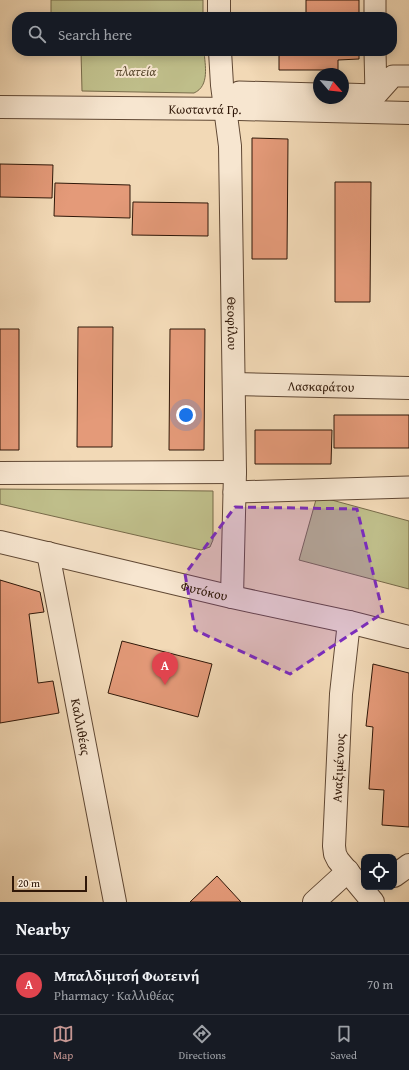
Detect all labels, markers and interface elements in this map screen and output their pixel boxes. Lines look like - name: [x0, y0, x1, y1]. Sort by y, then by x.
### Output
- search box: [12, 12, 397, 56]
- icon: search: [26, 23, 48, 45]
- text: Search here: [58, 24, 132, 45]
- park label: πλατεία: [116, 62, 157, 81]
- north arrow: [313, 68, 349, 104]
- street label: Κωσταντά Γρ.: [168, 99, 242, 119]
- street label: Θεοφίλου: [222, 297, 242, 350]
- street label: Λασκαράτου: [287, 376, 355, 397]
- your location: [176, 405, 196, 425]
- street label: Φυτόκου: [179, 576, 230, 606]
- pin: A: [152, 652, 178, 685]
- street label: Καλλιθέας: [66, 697, 96, 757]
- street label: Αναξιμένους: [327, 733, 350, 803]
- map controls: [361, 854, 397, 890]
- button: locate: [361, 854, 397, 890]
- scale bar: [12, 874, 87, 893]
- text: 20 m: [18, 875, 40, 891]
- text: Nearby: [16, 916, 70, 941]
- text: Μπαλδιμτσή Φωτεινή: [54, 965, 199, 986]
- text: A: [25, 975, 33, 994]
- text: 70 m: [367, 975, 393, 994]
- text: Pharmacy · Καλλιθέας: [54, 986, 174, 1005]
- tab: Map: [52, 1023, 74, 1063]
- tab: Directions: [179, 1023, 226, 1063]
- tab: Saved: [330, 1023, 357, 1063]

